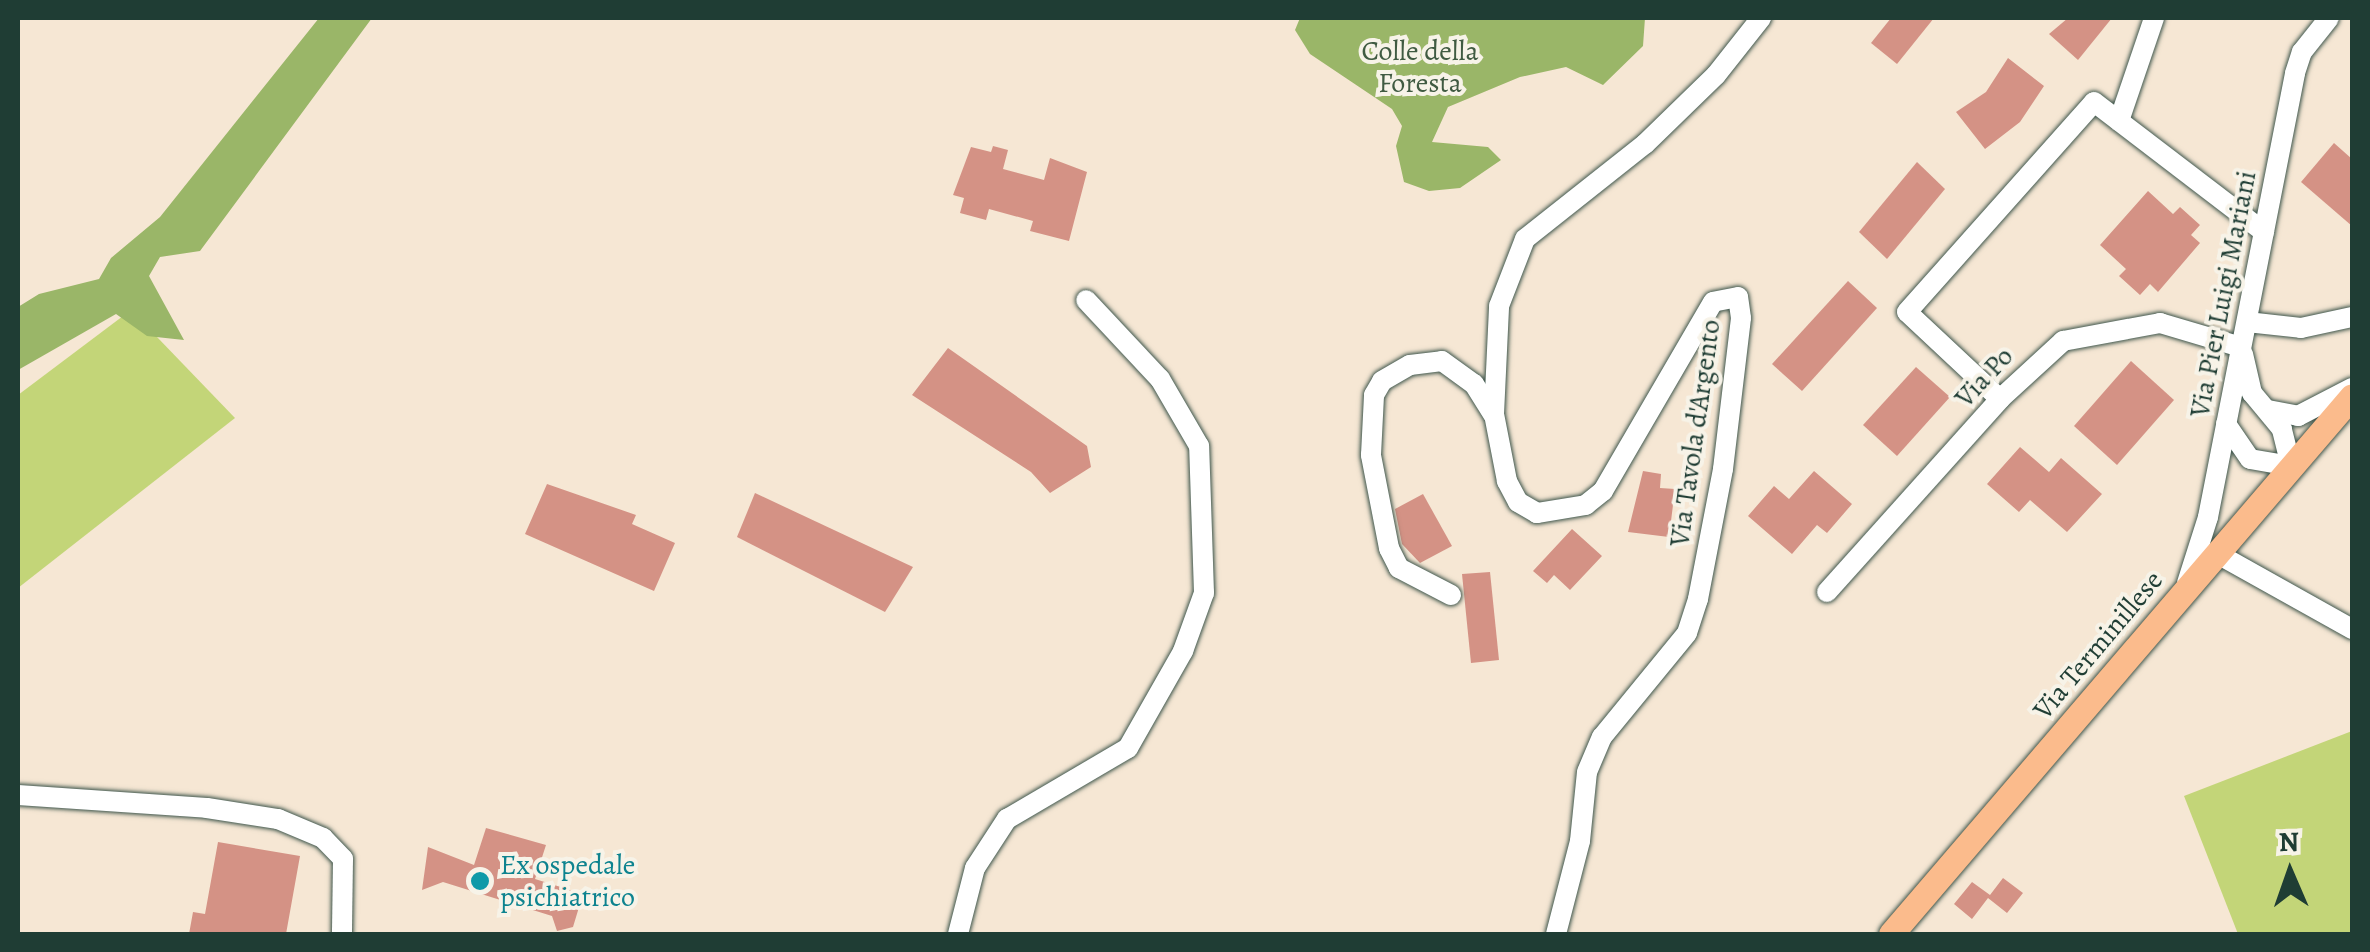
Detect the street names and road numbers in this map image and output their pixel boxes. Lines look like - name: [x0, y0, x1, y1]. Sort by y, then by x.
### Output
- street label: Via Pier Luigi Mariani: [2183, 168, 2263, 420]
- street label: Via Tavola d'Argento: [1662, 317, 1728, 549]
- street label: Via Po: [1948, 340, 2020, 414]
- street label: Via Terminillese: [2026, 564, 2170, 726]

